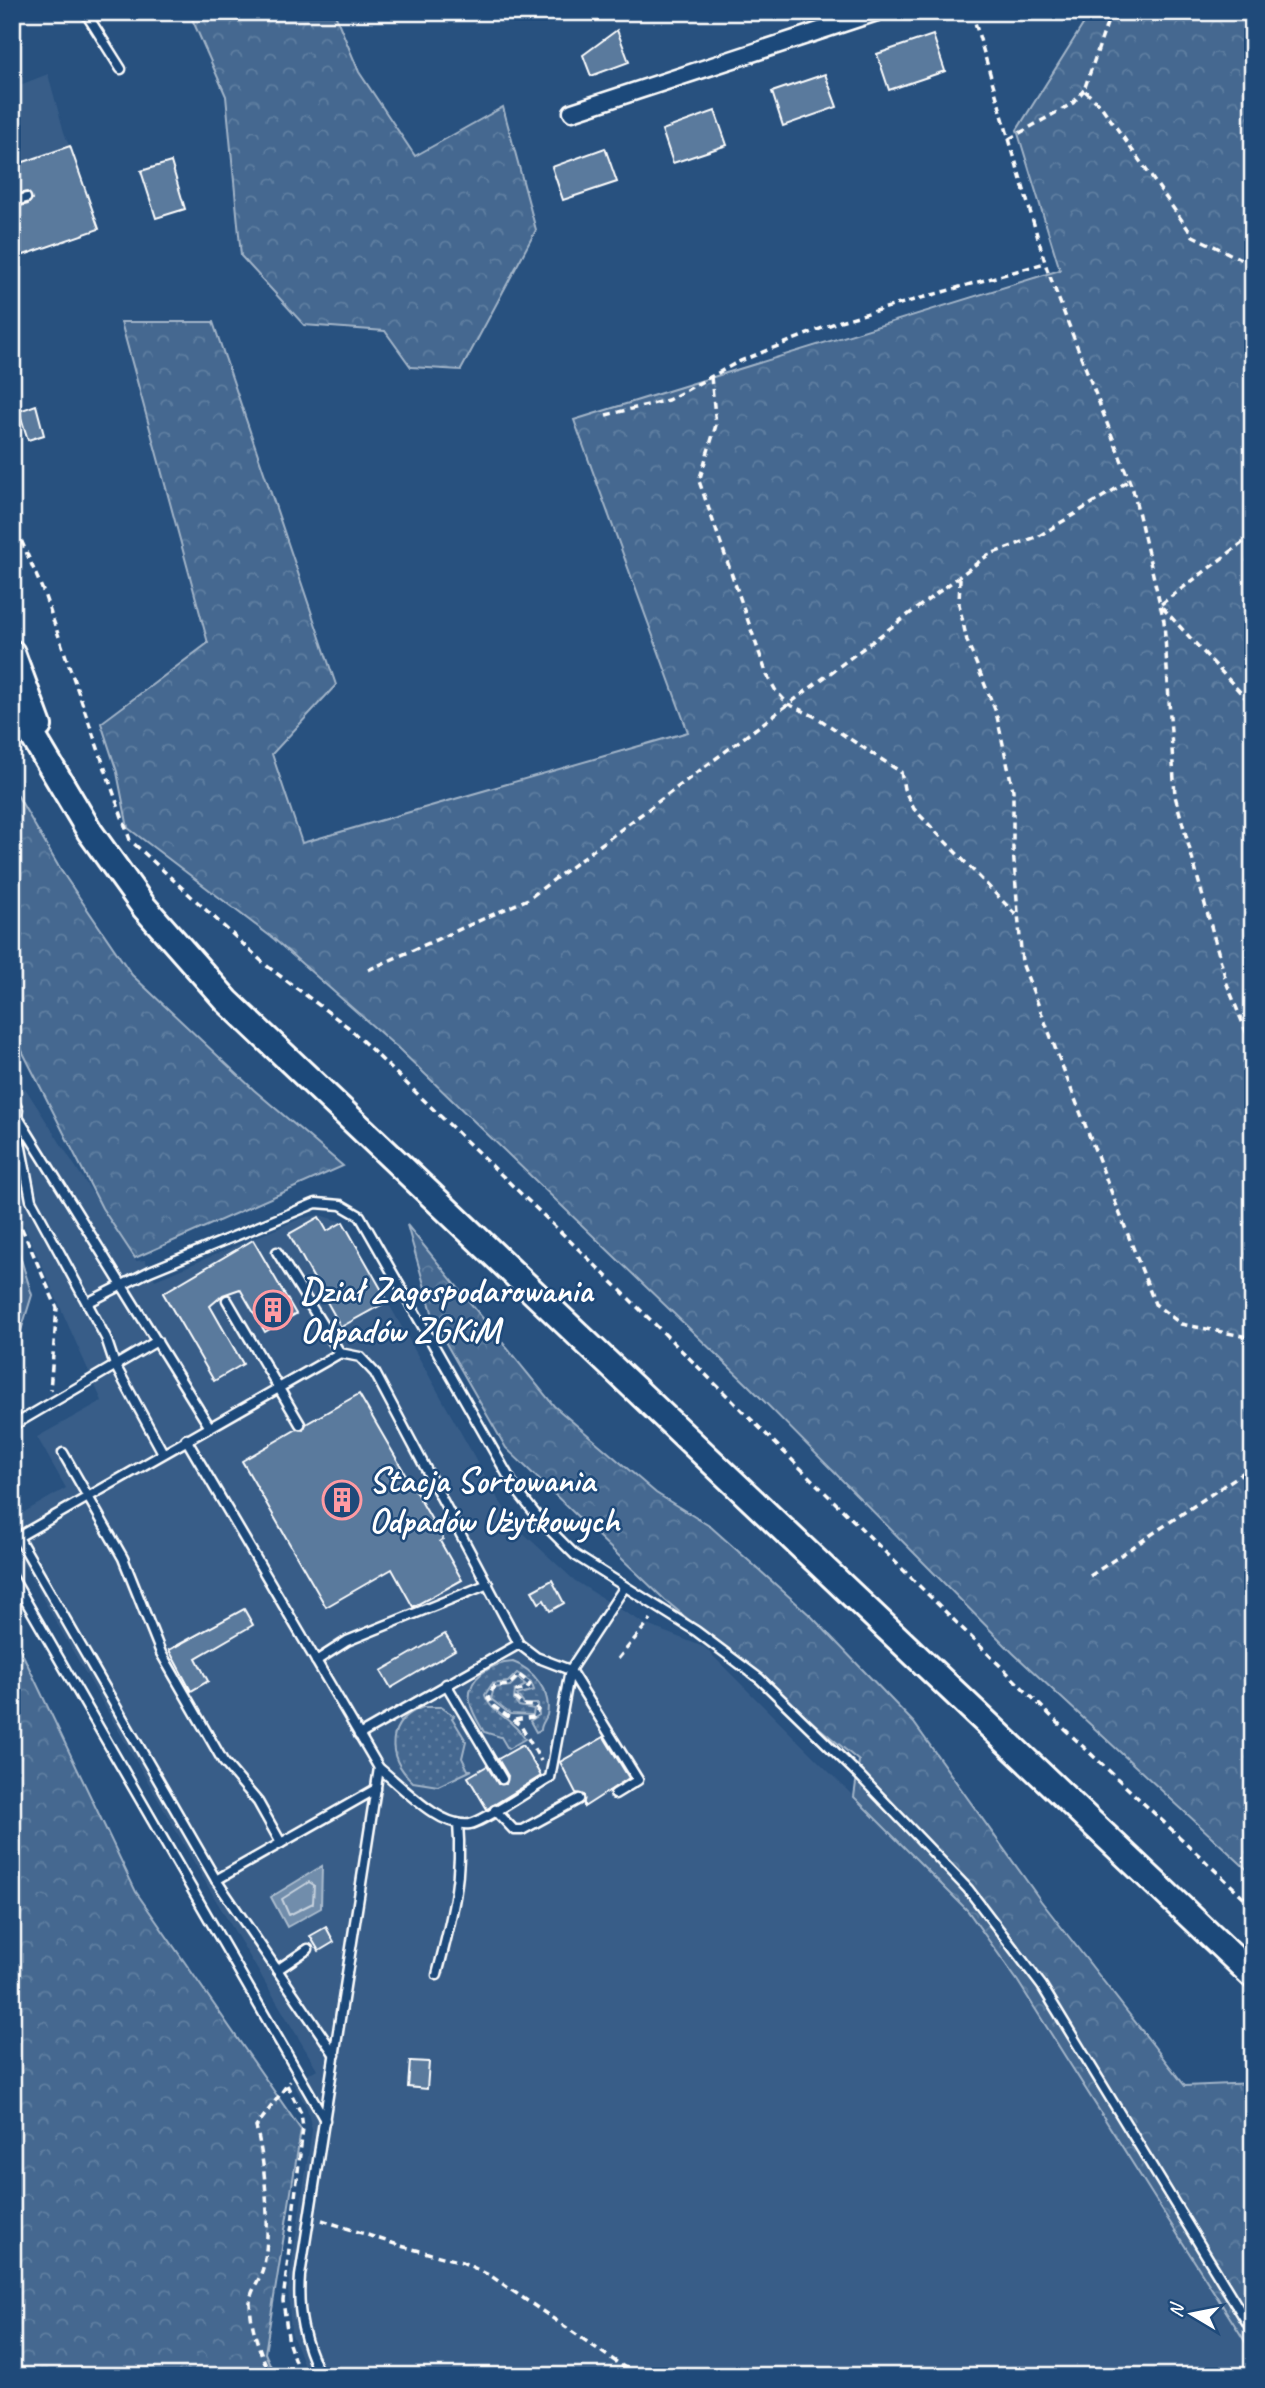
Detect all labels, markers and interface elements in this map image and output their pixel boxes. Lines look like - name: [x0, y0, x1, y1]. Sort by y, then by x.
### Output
- place label: Dział Zagospodarowania Odpadów ZGKiM: [300, 1268, 595, 1353]
- building icon: Dział Zagospodarowania Odpadów ZGKiM: [252, 1289, 294, 1331]
- place label: Stacja Sortowania Odpadów Użytkowych: [369, 1458, 621, 1543]
- building icon: Stacja Sortowania Odpadów Użytkowych: [321, 1479, 363, 1521]
- north arrow: [1156, 2280, 1226, 2350]
- text: N: [1163, 2300, 1190, 2319]

